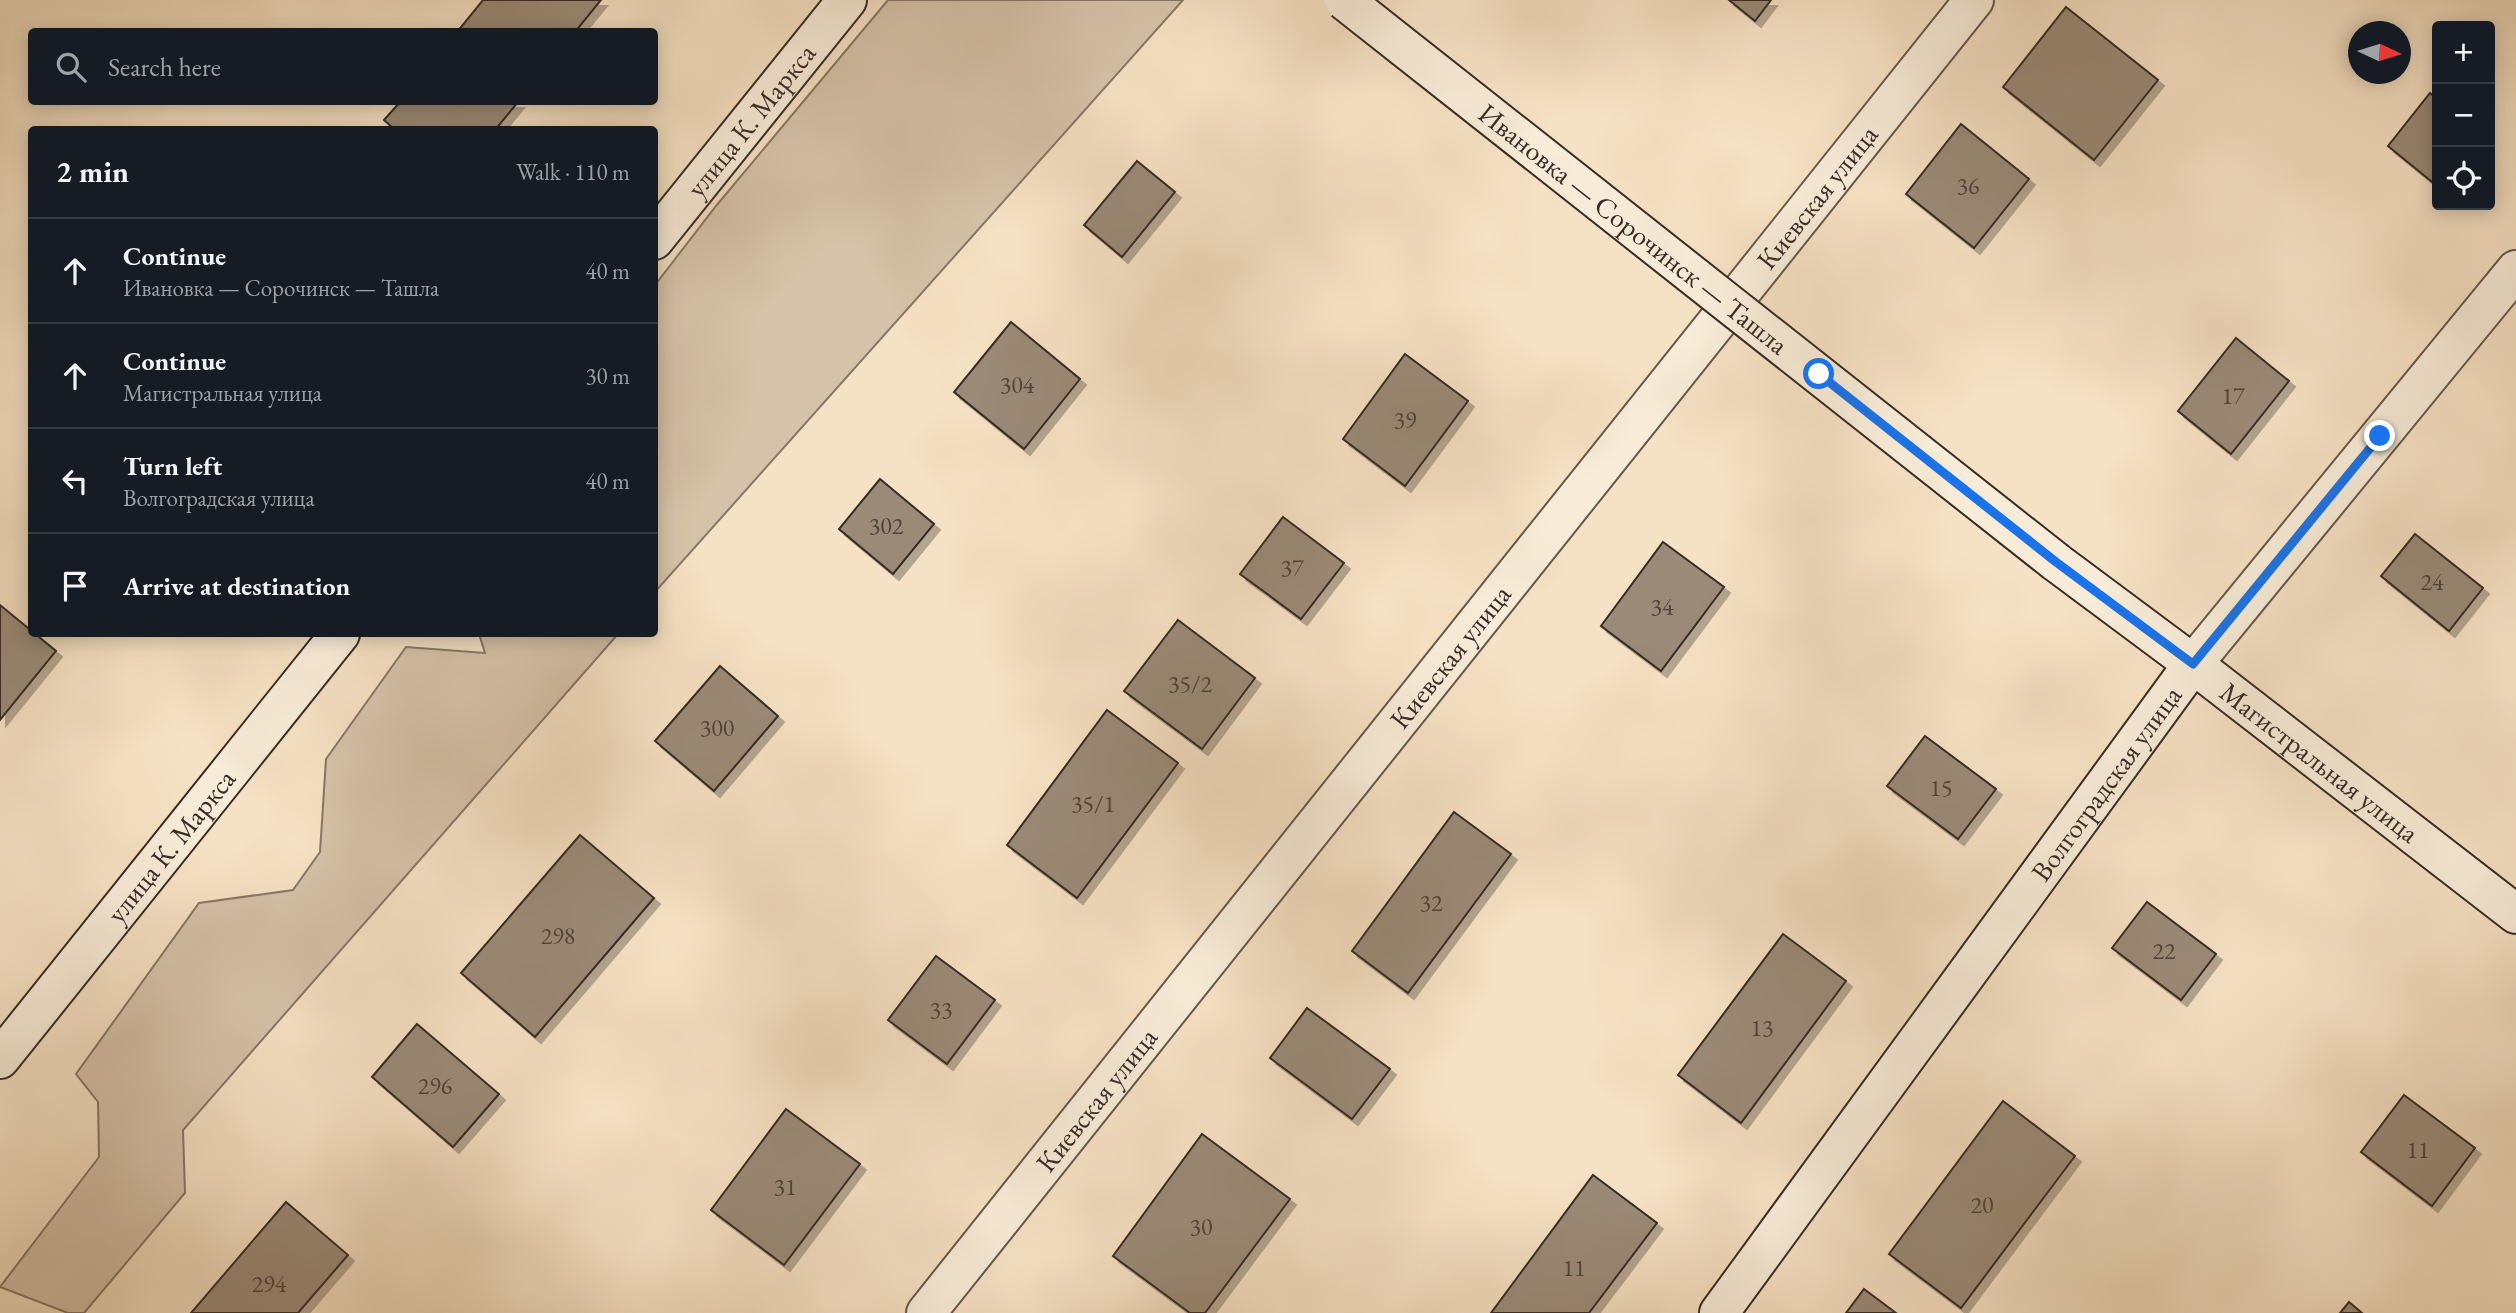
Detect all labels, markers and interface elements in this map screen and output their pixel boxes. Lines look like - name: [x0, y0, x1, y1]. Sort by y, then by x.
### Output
- north arrow: [2348, 21, 2411, 84]
- map controls: [2432, 21, 2495, 210]
- button: +: [2432, 21, 2495, 84]
- search box: [28, 28, 658, 105]
- street label: улица К. Маркса: [678, 35, 824, 204]
- icon: search: [52, 48, 90, 86]
- text: Search here: [108, 50, 221, 84]
- button: −: [2432, 84, 2495, 147]
- street label: Ивановка — Сорочинск — Ташла: [1471, 95, 1797, 363]
- street label: Киевская улица: [1748, 117, 1886, 276]
- button: locate: [2432, 147, 2495, 210]
- text: 2 min: [56, 152, 129, 191]
- text: Walk · 110 m: [516, 157, 630, 187]
- house number: 36: [1956, 170, 1980, 201]
- text: Continue: [123, 239, 226, 273]
- icon: ahead: [56, 252, 94, 290]
- text: 40 m: [585, 256, 630, 286]
- text: Ивановка — Сорочинск — Ташла: [123, 273, 439, 303]
- text: Continue: [123, 344, 226, 378]
- icon: ahead: [56, 357, 94, 395]
- route start: [1803, 358, 1834, 389]
- text: 30 m: [585, 361, 630, 391]
- house number: 304: [1000, 369, 1035, 400]
- text: Магистральная улица: [123, 378, 322, 408]
- house number: 17: [2221, 380, 2245, 411]
- house number: 39: [1393, 404, 1417, 435]
- route end: [2364, 420, 2395, 451]
- text: Turn left: [123, 449, 222, 483]
- icon: left: [56, 462, 94, 500]
- text: 40 m: [585, 466, 630, 496]
- text: Волгоградская улица: [123, 483, 315, 513]
- house number: 302: [869, 510, 904, 541]
- house number: 37: [1280, 552, 1304, 583]
- house number: 24: [2420, 566, 2444, 597]
- icon: arrive: [56, 567, 94, 605]
- text: Arrive at destination: [123, 569, 350, 603]
- street label: Киевская улица: [1381, 576, 1519, 736]
- house number: 34: [1650, 591, 1674, 622]
- house number: 35/2: [1168, 668, 1213, 699]
- street label: Магистральная улица: [2213, 674, 2427, 851]
- street label: Волгоградская улица: [2023, 678, 2190, 888]
- house number: 300: [700, 712, 734, 743]
- street label: улица К. Маркса: [98, 761, 244, 930]
- house number: 15: [1929, 772, 1953, 803]
- house number: 35/1: [1071, 788, 1115, 819]
- house number: 32: [1419, 887, 1443, 918]
- house number: 298: [541, 920, 575, 951]
- house number: 22: [2152, 935, 2176, 966]
- house number: 33: [929, 994, 953, 1025]
- house number: 13: [1750, 1012, 1774, 1043]
- street label: Киевская улица: [1028, 1019, 1165, 1179]
- house number: 296: [418, 1070, 452, 1101]
- house number: 11: [2406, 1134, 2430, 1165]
- house number: 31: [773, 1171, 797, 1202]
- house number: 20: [1970, 1189, 1994, 1220]
- house number: 30: [1189, 1211, 1213, 1242]
- house number: 11: [1562, 1252, 1586, 1283]
- house number: 294: [252, 1268, 287, 1299]

